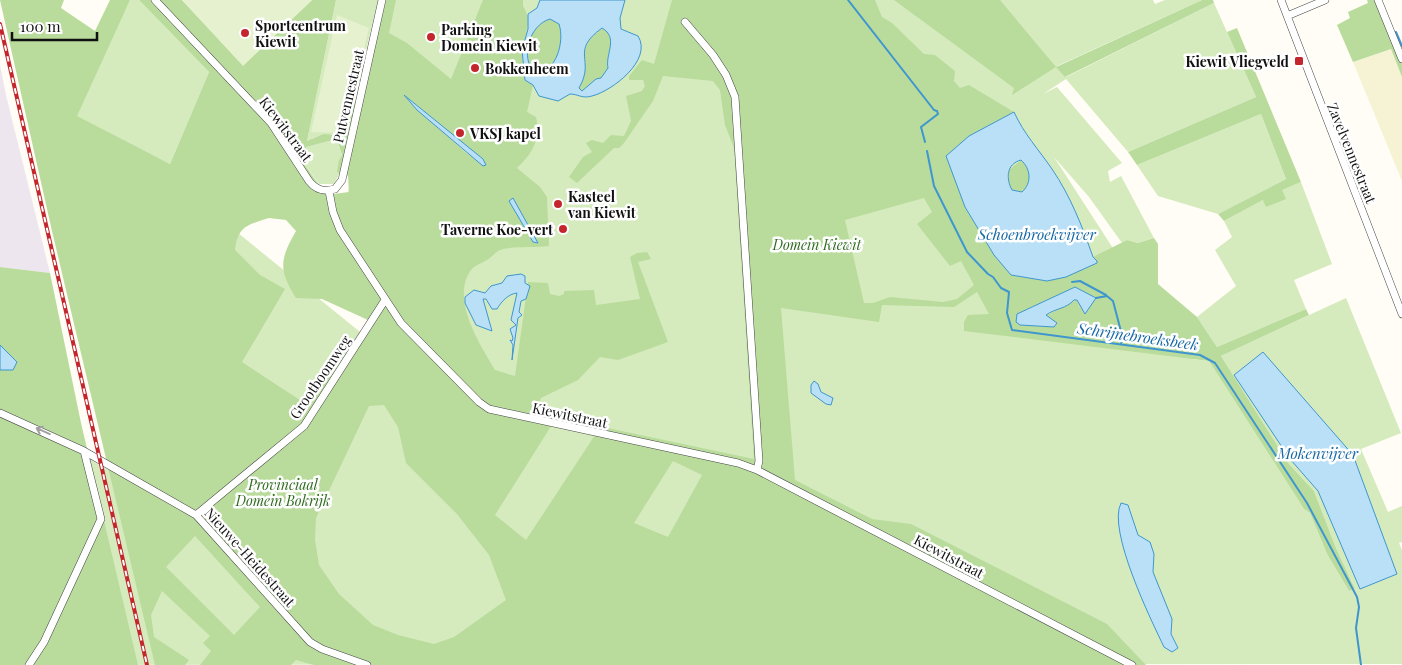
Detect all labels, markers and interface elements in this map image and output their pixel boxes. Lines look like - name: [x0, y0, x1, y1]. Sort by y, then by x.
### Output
- scale bar: [12, 10, 98, 42]
- text: 100 m: [20, 16, 61, 36]
- place label: Sportcentrum Kiewit: [255, 16, 346, 51]
- place label: Parking Domein Kiewit: [441, 20, 538, 55]
- marker: Sportcentrum Kiewit: [239, 27, 251, 39]
- marker: Parking Domein Kiewit: [425, 31, 437, 43]
- street label: Putvennestraat: [328, 46, 368, 145]
- place label: Kiewit Vliegveld: [1185, 52, 1290, 71]
- marker: Kiewit Vliegveld: [1293, 55, 1305, 67]
- place label: Bokkenheem: [485, 59, 569, 78]
- marker: Bokkenheem: [469, 62, 481, 74]
- street label: Kiewitstraat: [255, 93, 317, 166]
- street label: Zavelvennestraat: [1323, 100, 1381, 207]
- place label: VKSJ kapel: [469, 124, 542, 143]
- marker: VKSJ kapel: [454, 127, 466, 139]
- place label: Kasteel van Kiewit: [567, 187, 636, 222]
- marker: Kasteel van Kiewit: [552, 198, 564, 210]
- place label: Taverne Koe-vert: [441, 220, 553, 239]
- marker: Taverne Koe-vert: [557, 223, 569, 235]
- water label: Schoenbroekvijver: [977, 224, 1097, 244]
- park label: Domein Kiewit: [772, 235, 862, 254]
- water label: Schrijnebroeksbeek: [1075, 317, 1200, 354]
- street label: Grootboomweg: [285, 331, 355, 422]
- street label: Kiewitstraat: [531, 398, 610, 432]
- one-way arrow: [36, 425, 51, 435]
- water label: Mokenvijver: [1277, 443, 1359, 463]
- park label: Provinciaal Domein Bokrijk: [235, 475, 330, 510]
- street label: Nieuwe-Heidestraat: [201, 504, 300, 611]
- street label: Kiewitstraat: [911, 530, 988, 583]

